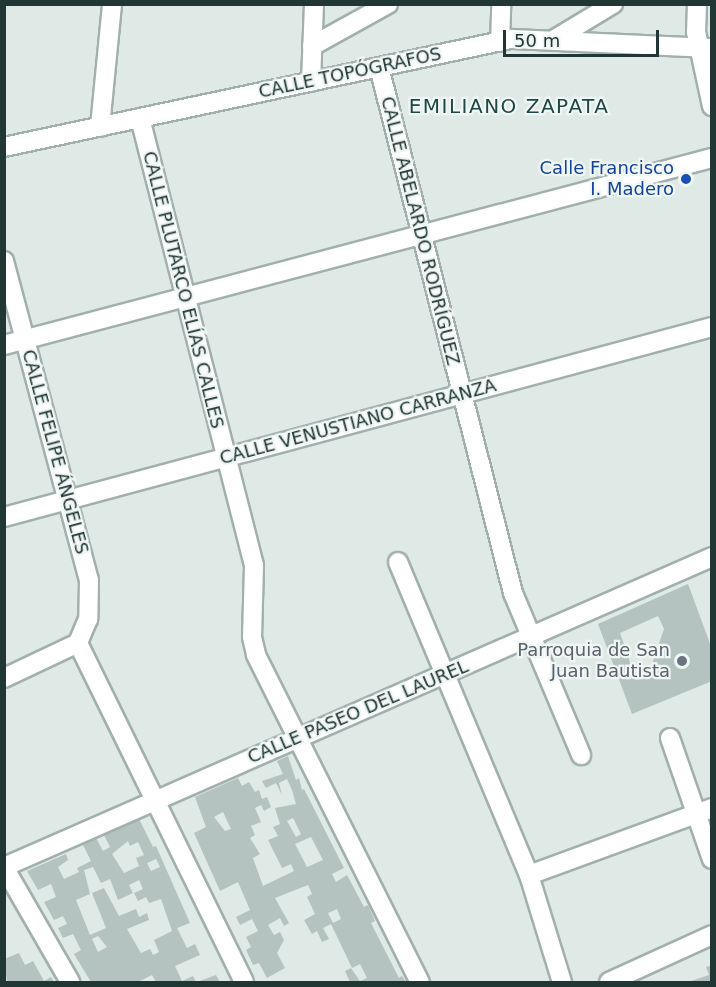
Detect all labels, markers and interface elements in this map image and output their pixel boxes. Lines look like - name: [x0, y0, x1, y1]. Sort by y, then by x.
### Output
- scale bar: [506, 18, 662, 56]
- text: 50 m: [514, 30, 560, 51]
- street label: CALLE TOPÓGRAFOS: [257, 43, 443, 103]
- street label: CALLE ABELARDO RODRÍGUEZ: [376, 94, 464, 368]
- district label: EMILIANO ZAPATA: [409, 94, 609, 118]
- street label: CALLE PLUTARCO ELÍAS CALLES: [138, 149, 228, 431]
- place label: Calle Francisco I. Madero: [540, 158, 674, 201]
- marker: Calle Francisco I. Madero: [679, 172, 693, 186]
- street label: CALLE FELIPE ÁNGELES: [17, 347, 93, 557]
- street label: CALLE VENUSTIANO CARRANZA: [217, 375, 499, 469]
- place label: Parroquia de San Juan Bautista: [517, 640, 670, 682]
- marker: Parroquia de San Juan Bautista: [675, 654, 689, 668]
- street label: CALLE PASEO DEL LAUREL: [244, 656, 472, 768]

